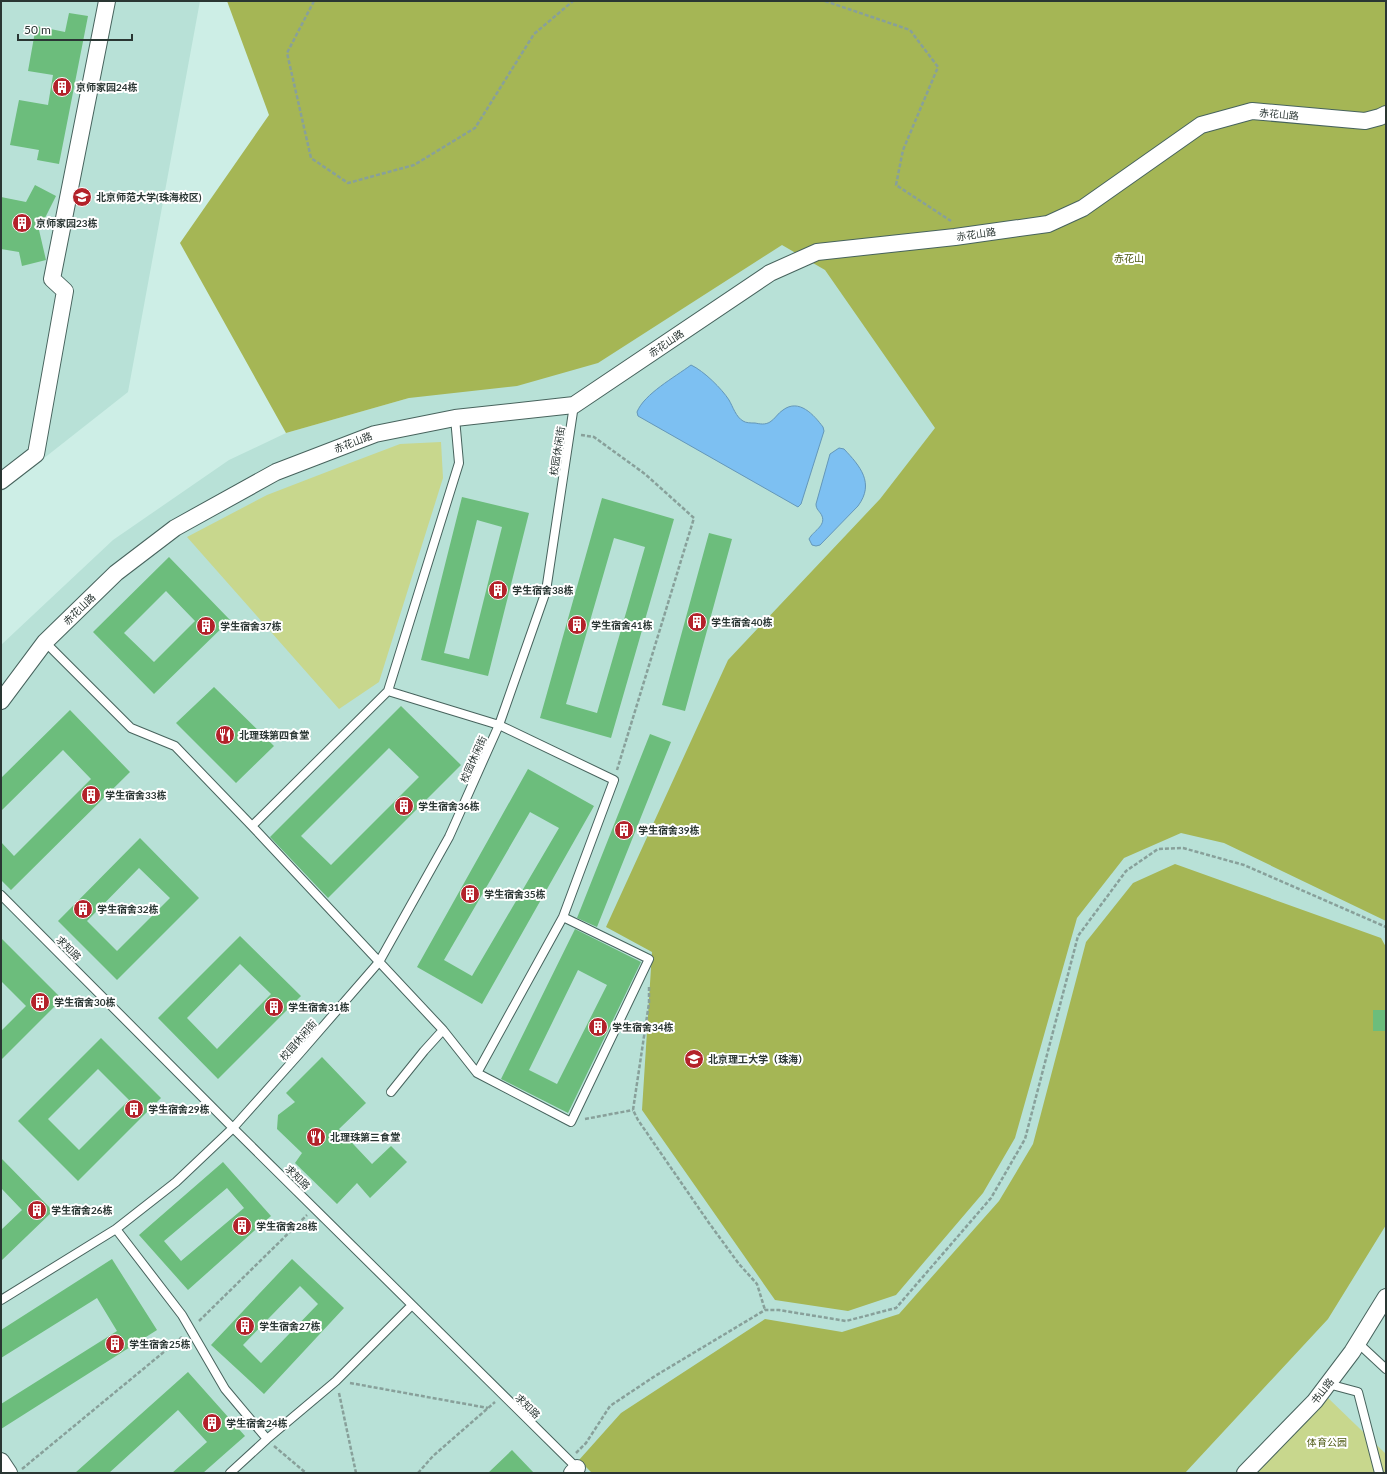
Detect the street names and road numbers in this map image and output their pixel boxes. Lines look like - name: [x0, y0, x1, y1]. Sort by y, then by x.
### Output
- street label: 赤花山路: [1259, 106, 1299, 122]
- street label: 赤花山路: [955, 225, 997, 243]
- street label: 赤花山路: [646, 327, 686, 359]
- street label: 校园休闲街: [547, 425, 567, 477]
- street label: 赤花山路: [332, 429, 374, 455]
- street label: 赤花山路: [60, 591, 98, 627]
- street label: 校园休闲街: [457, 734, 489, 784]
- street label: 求知路: [54, 933, 84, 963]
- street label: 校园休闲街: [277, 1017, 319, 1063]
- street label: 求知路: [283, 1162, 313, 1192]
- street label: 书山路: [1308, 1375, 1336, 1407]
- street label: 求知路: [513, 1391, 543, 1421]

